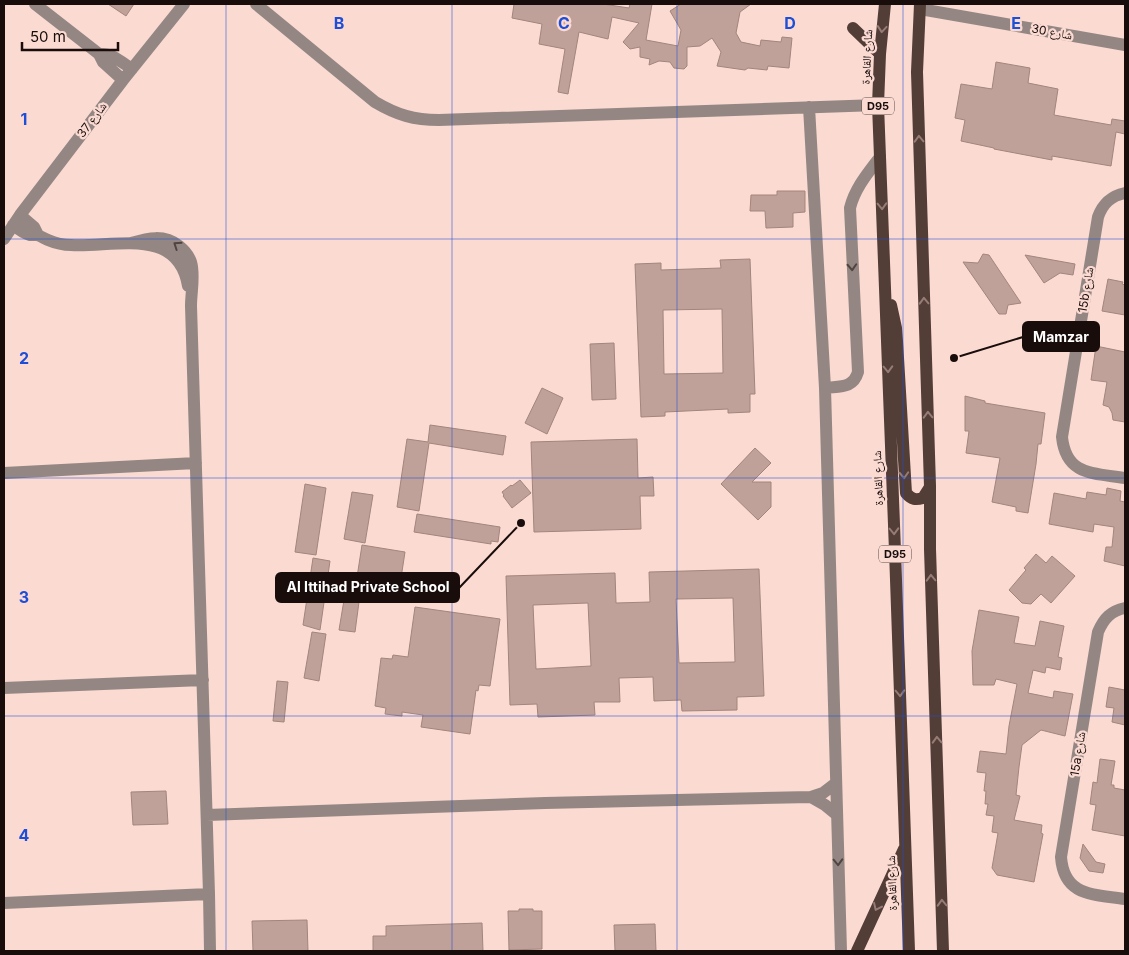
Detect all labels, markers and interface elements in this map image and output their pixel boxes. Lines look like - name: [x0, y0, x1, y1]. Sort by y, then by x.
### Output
- text: B: [334, 13, 344, 33]
- text: C: [558, 13, 570, 33]
- text: D: [784, 13, 796, 33]
- text: E: [1011, 13, 1021, 33]
- scale bar: [22, 20, 119, 52]
- street label: شارع 30: [1030, 21, 1074, 43]
- one-way arrow: [877, 25, 888, 33]
- text: 50 m: [30, 27, 66, 46]
- street label: شارع القاهرة: [858, 29, 876, 85]
- road number: D95: [862, 98, 894, 114]
- street label: شارع 37: [73, 99, 111, 141]
- text: 1: [21, 109, 27, 129]
- one-way arrow: [913, 135, 924, 143]
- one-way arrow: [876, 202, 887, 210]
- one-way arrow: [173, 242, 183, 251]
- one-way arrow: [847, 264, 858, 272]
- street label: 15b شارع: [1075, 266, 1097, 314]
- one-way arrow: [919, 297, 929, 305]
- callout: Mamzar: [1023, 322, 1099, 351]
- text: Mamzar: [1033, 328, 1089, 345]
- text: 2: [19, 348, 29, 368]
- one-way arrow: [882, 365, 893, 373]
- one-way arrow: [922, 411, 933, 419]
- street label: شارع القاهرة: [869, 450, 887, 506]
- one-way arrow: [899, 471, 910, 479]
- one-way arrow: [889, 528, 899, 535]
- road number: D95: [879, 546, 911, 562]
- callout: Al Ittihad Private School: [276, 573, 459, 602]
- one-way arrow: [926, 573, 937, 581]
- text: Al Ittihad Private School: [286, 578, 450, 595]
- text: 3: [19, 587, 29, 607]
- one-way arrow: [894, 690, 905, 698]
- street label: 15a شارع: [1067, 730, 1089, 778]
- one-way arrow: [932, 736, 942, 744]
- text: 4: [19, 825, 30, 845]
- street label: شارع القاهرة: [883, 855, 901, 911]
- one-way arrow: [832, 859, 843, 867]
- one-way arrow: [937, 898, 947, 906]
- one-way arrow: [873, 902, 883, 911]

